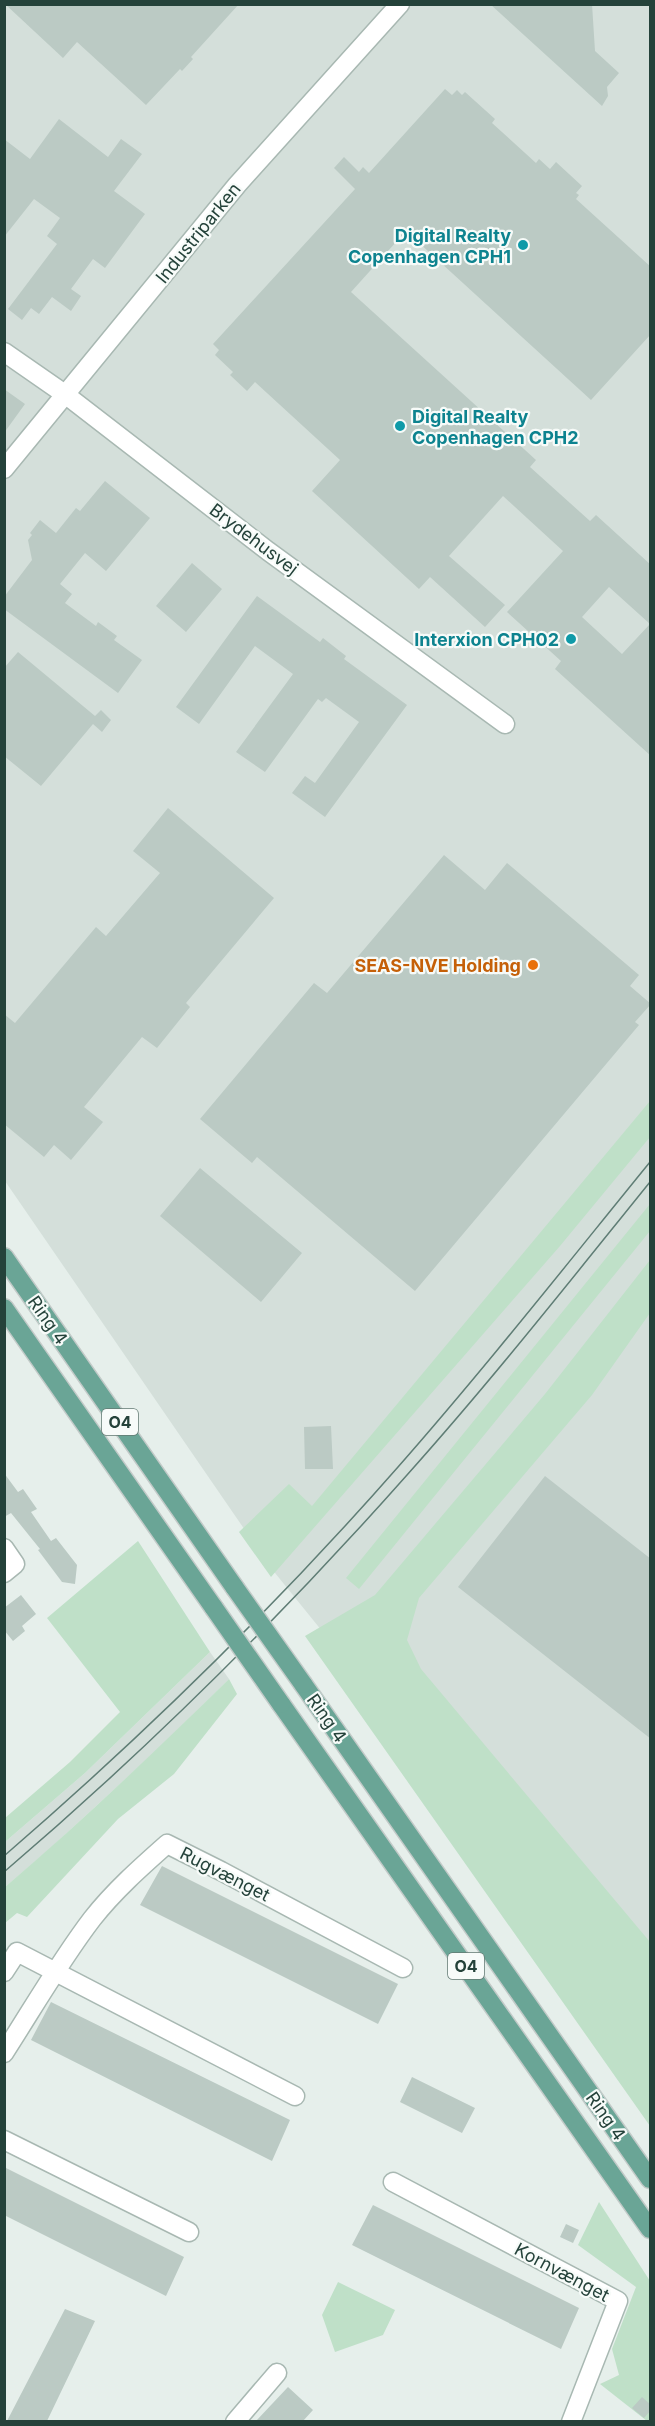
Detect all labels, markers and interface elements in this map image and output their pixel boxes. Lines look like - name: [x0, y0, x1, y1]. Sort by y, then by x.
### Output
- street label: Industriparken: [151, 179, 245, 287]
- place label: Digital Realty Copenhagen CPH1: [348, 225, 511, 267]
- marker: Digital Realty Copenhagen CPH1: [516, 238, 530, 252]
- place label: Digital Realty Copenhagen CPH2: [412, 406, 579, 448]
- marker: Digital Realty Copenhagen CPH2: [393, 419, 407, 433]
- street label: Brydehusvej: [206, 499, 302, 579]
- place label: Interxion CPH02: [414, 629, 559, 650]
- marker: Interxion CPH02: [564, 632, 578, 646]
- place label: SEAS-NVE Holding: [354, 955, 521, 976]
- marker: SEAS-NVE Holding: [526, 958, 540, 972]
- street label: Ring 4: [24, 1292, 72, 1348]
- road number: O4: [102, 1409, 138, 1435]
- street label: Ring 4: [303, 1690, 351, 1746]
- street label: Rugvænget: [177, 1842, 273, 1906]
- road number: O4: [448, 1953, 484, 1979]
- street label: Ring 4: [582, 2088, 630, 2144]
- street label: Kornvænget: [511, 2238, 613, 2306]

